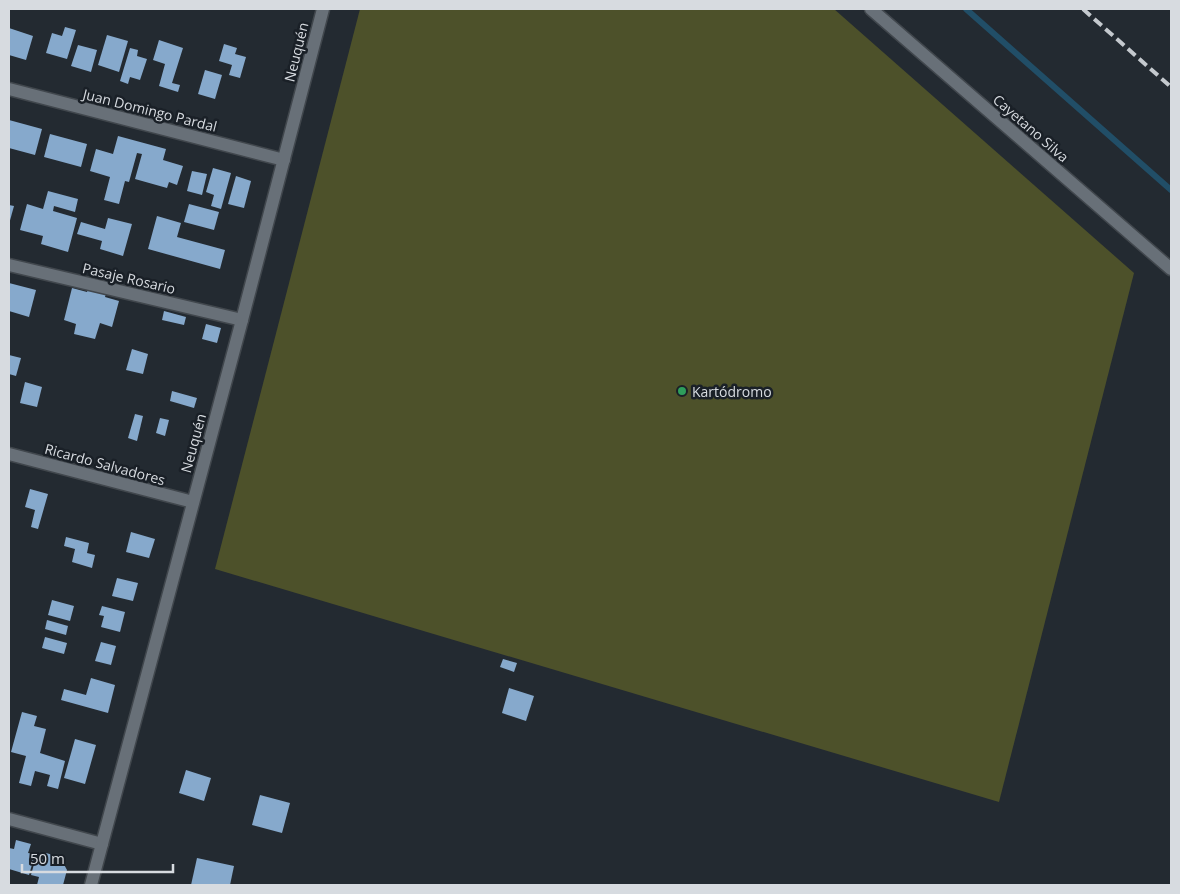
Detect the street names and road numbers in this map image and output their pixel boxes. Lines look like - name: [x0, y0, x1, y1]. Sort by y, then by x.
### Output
- street label: Neuquén: [279, 20, 313, 84]
- street label: Juan Domingo Pardal: [79, 84, 219, 136]
- street label: Cayetano Silva: [989, 90, 1073, 166]
- street label: Pasaje Rosario: [81, 258, 177, 298]
- street label: Neuquén: [176, 411, 210, 475]
- street label: Ricardo Salvadores: [43, 439, 168, 489]

